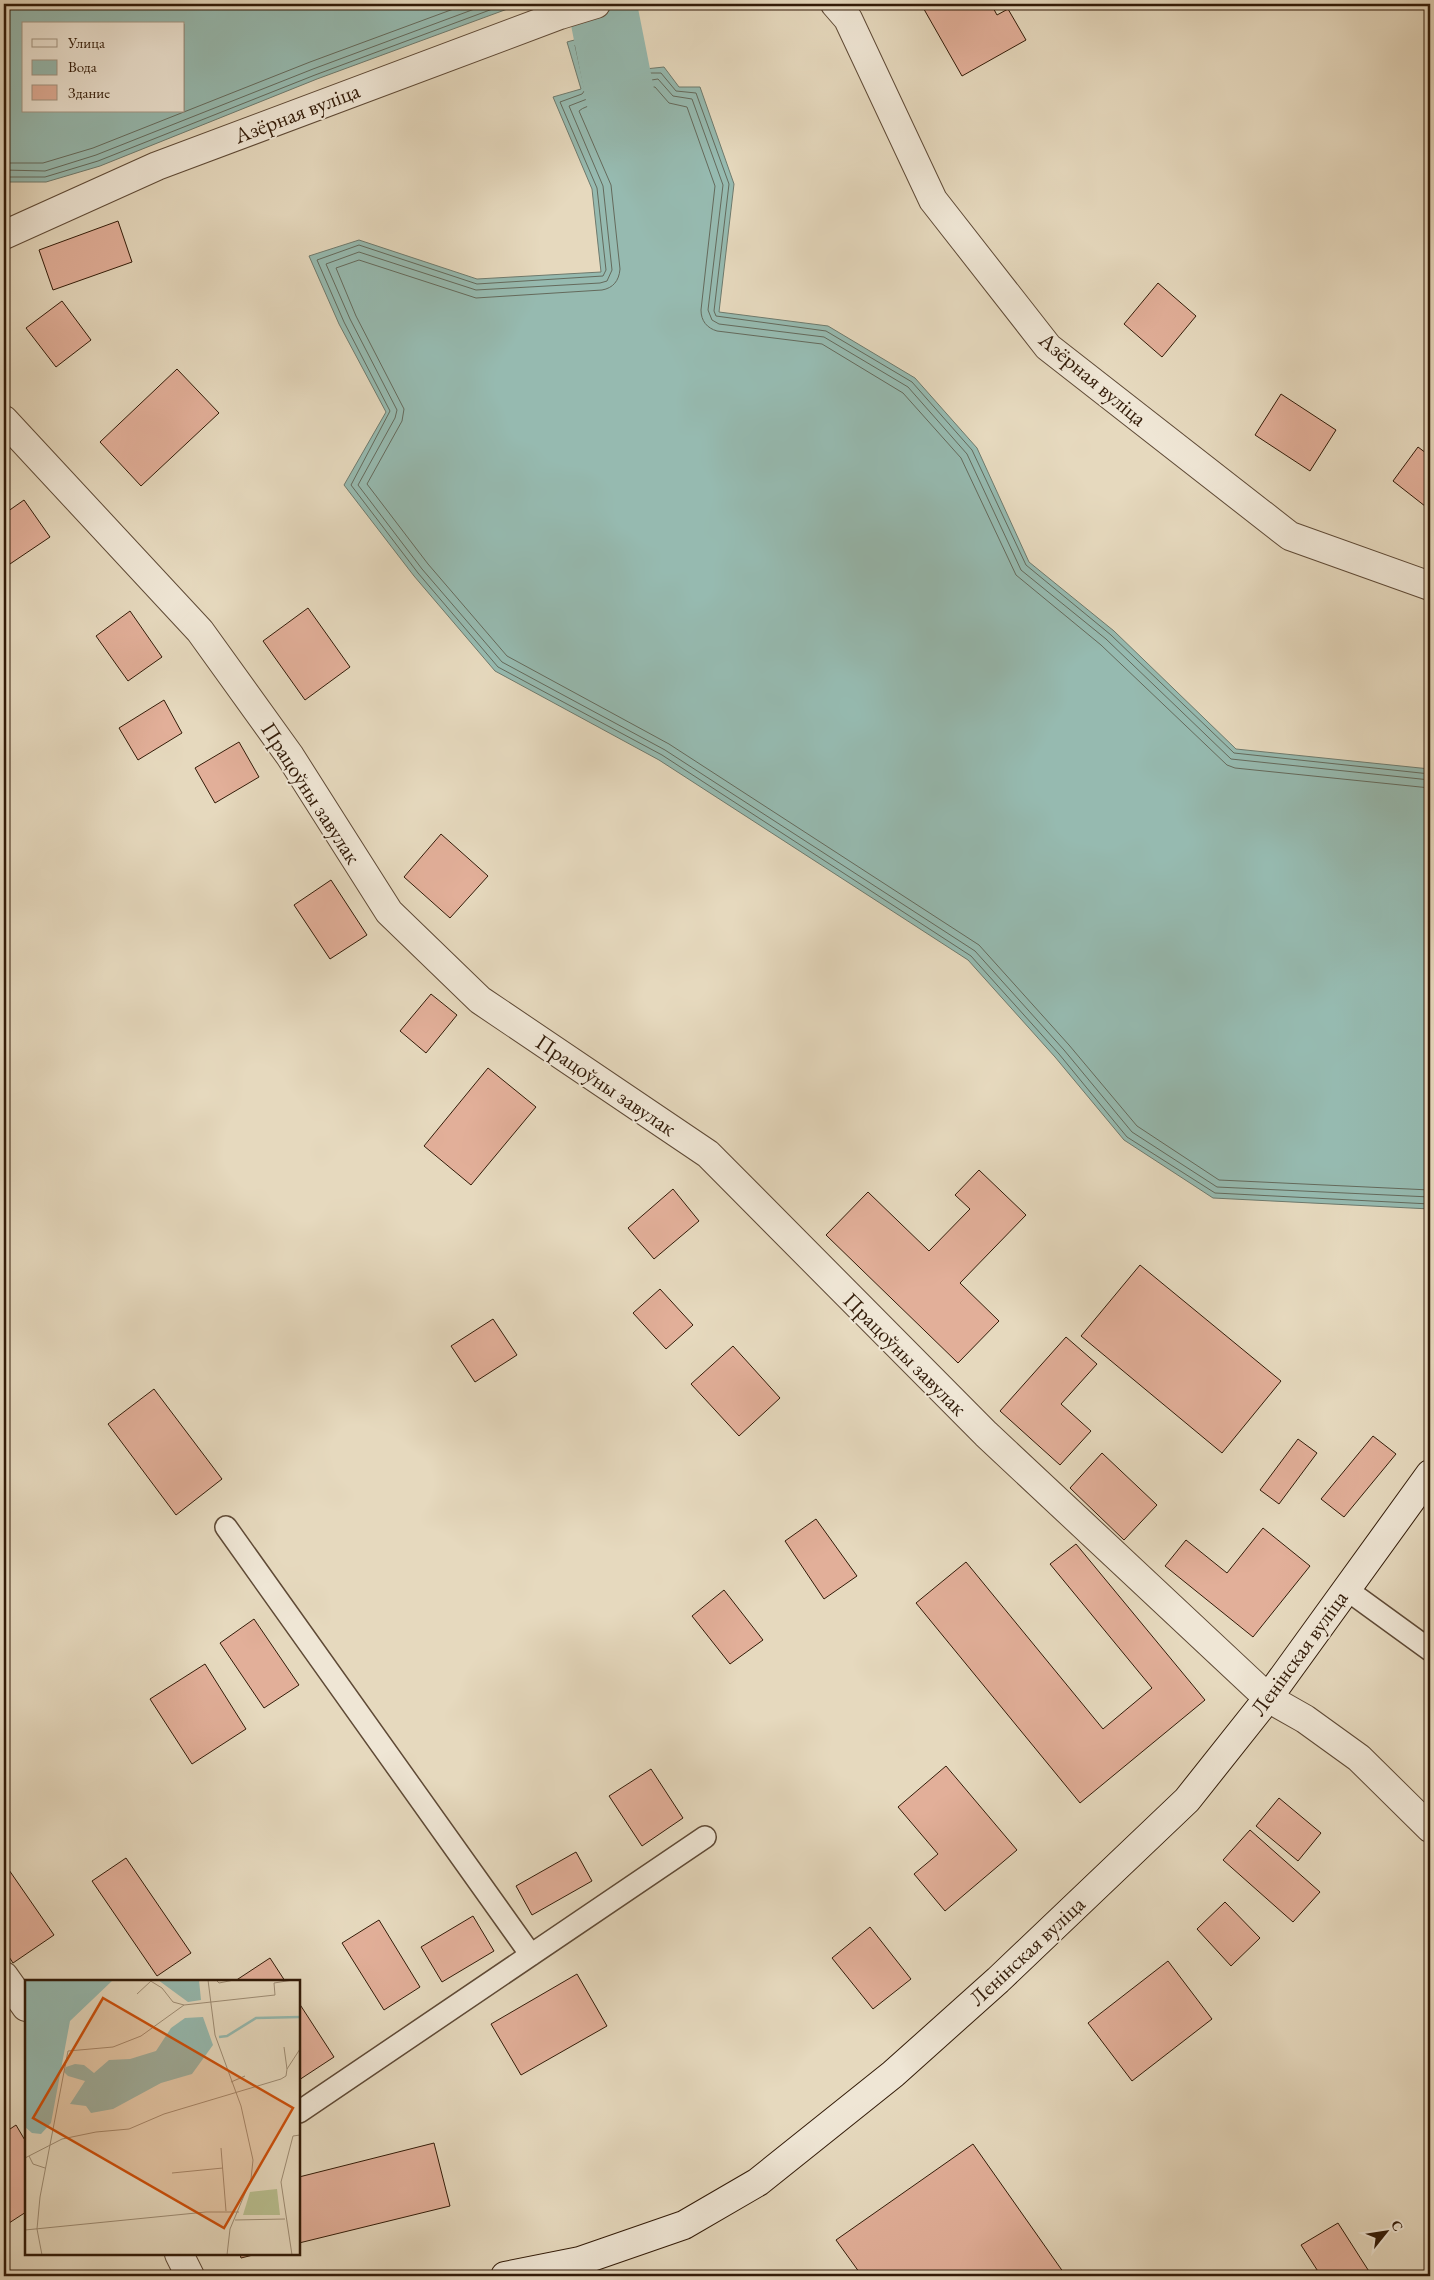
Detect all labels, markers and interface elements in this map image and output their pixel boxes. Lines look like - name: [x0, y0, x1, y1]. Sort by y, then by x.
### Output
- legend: [22, 22, 185, 112]
- text: Улица: [67, 33, 105, 52]
- text: Вода: [68, 57, 97, 76]
- street label: Азёрная вуліца: [229, 76, 364, 151]
- text: Здание: [68, 83, 110, 102]
- street label: Азёрная вуліца: [1032, 325, 1153, 433]
- street label: Працоўны завулак: [254, 716, 368, 870]
- street label: Працоўны завулак: [530, 1027, 682, 1143]
- street label: Працоўны завулак: [837, 1286, 973, 1422]
- street label: Ленінская вуліца: [1244, 1584, 1354, 1722]
- street label: Ленінская вуліца: [963, 1890, 1091, 2012]
- inset map: [25, 1980, 300, 2255]
- north arrow: [1362, 2208, 1412, 2258]
- text: С: [1387, 2217, 1408, 2234]

